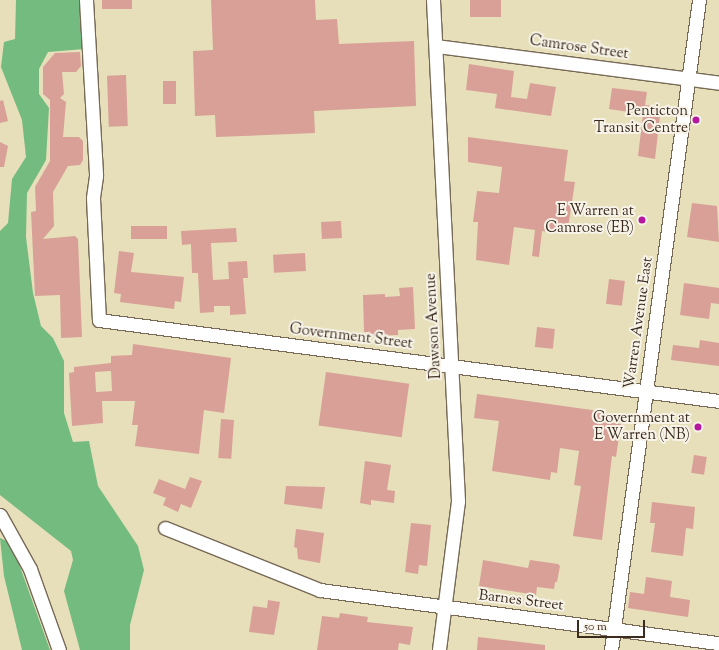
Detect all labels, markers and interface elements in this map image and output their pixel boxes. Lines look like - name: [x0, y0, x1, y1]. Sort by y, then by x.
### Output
- street label: Camrose Street: [528, 32, 630, 64]
- place label: Penticton Transit Centre: [594, 102, 688, 137]
- marker: Penticton Transit Centre: [691, 115, 701, 125]
- place label: E Warren at Camrose (EB): [545, 202, 634, 237]
- marker: E Warren at Camrose (EB): [637, 215, 647, 225]
- street label: Warren Avenue East: [621, 256, 657, 390]
- street label: Dawson Avenue: [422, 273, 446, 379]
- street label: Government Street: [288, 321, 414, 353]
- place label: Government at E Warren (NB): [593, 409, 690, 444]
- marker: Government at E Warren (NB): [693, 422, 703, 432]
- street label: Barnes Street: [478, 587, 564, 615]
- scale bar: [579, 612, 647, 638]
- text: 50 m: [584, 618, 607, 636]

